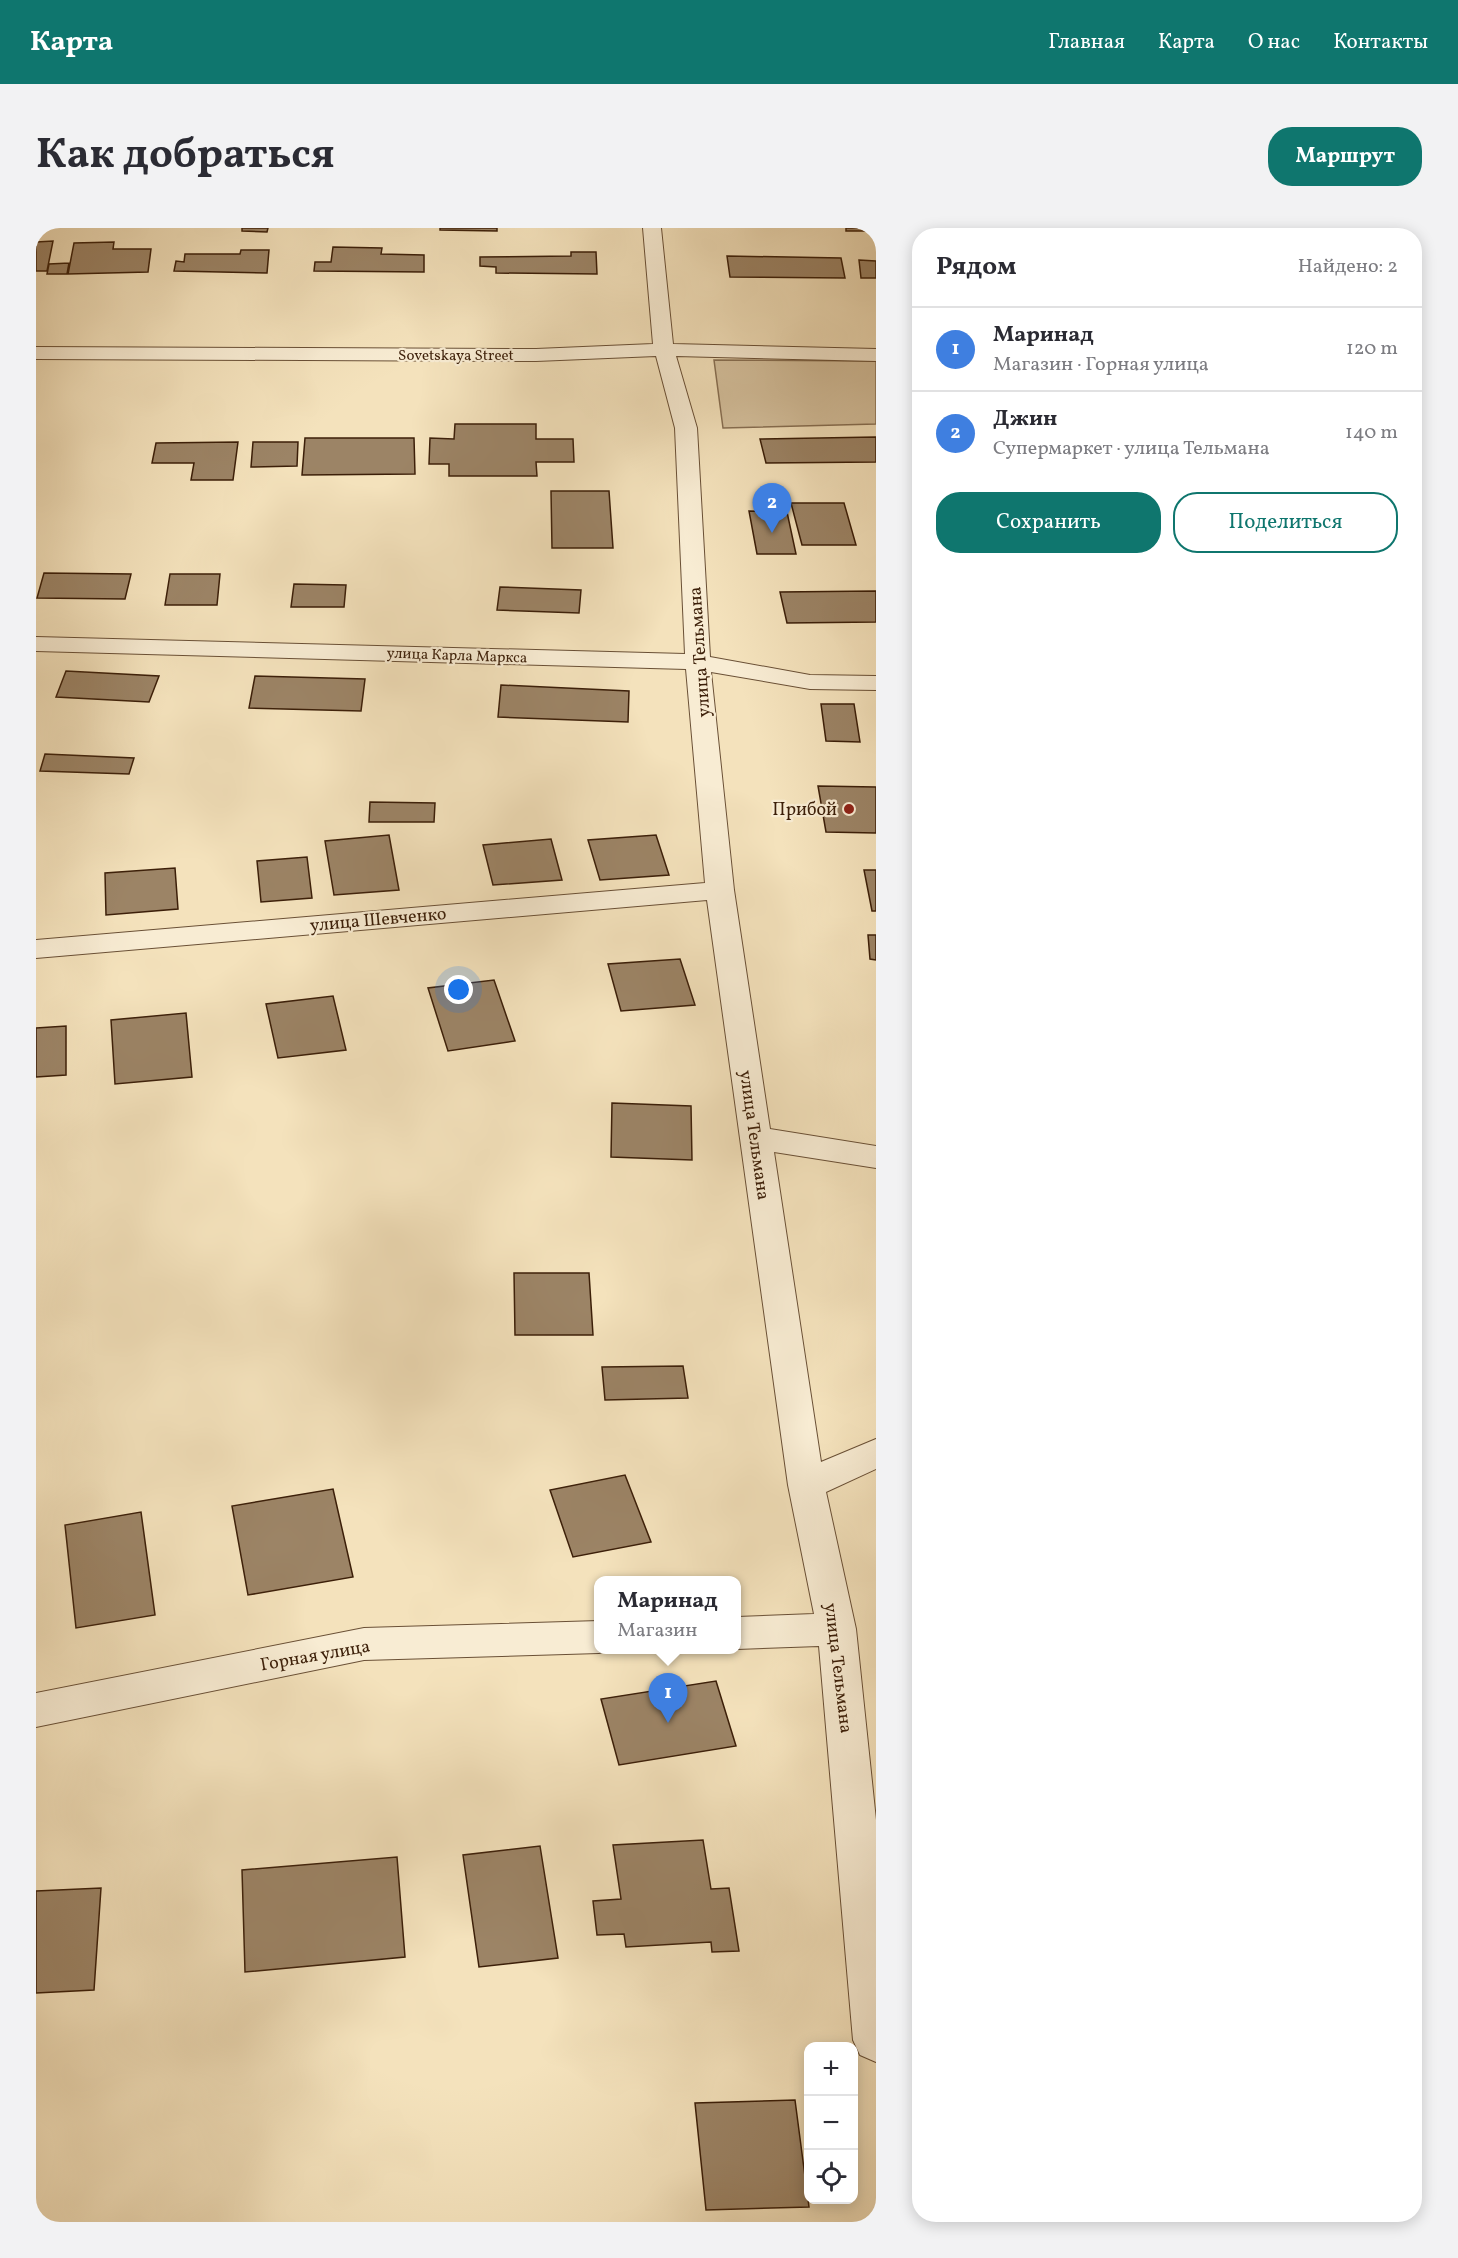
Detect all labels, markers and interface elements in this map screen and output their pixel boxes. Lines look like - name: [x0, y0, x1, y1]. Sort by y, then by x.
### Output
- text: Карта: [30, 23, 113, 62]
- text: Главная: [1048, 28, 1125, 57]
- text: Карта: [1158, 28, 1215, 57]
- text: О нас: [1248, 28, 1300, 57]
- text: Контакты: [1333, 28, 1428, 57]
- text: Как добраться: [36, 127, 335, 186]
- button: Маршрут: [1268, 127, 1422, 186]
- text: Рядом: [936, 249, 1016, 285]
- text: Найдено: 2: [1298, 253, 1398, 281]
- text: Маринад: [993, 320, 1094, 351]
- text: 1: [951, 335, 960, 363]
- text: 120 m: [1346, 335, 1398, 363]
- street label: Sovetskaya Street: [398, 346, 514, 367]
- text: Магазин · Горная улица: [993, 351, 1209, 379]
- text: Джин: [993, 404, 1057, 435]
- text: 2: [950, 419, 961, 447]
- text: 140 m: [1345, 419, 1398, 447]
- text: Супермаркет · улица Тельмана: [993, 435, 1270, 463]
- pin: 2: [752, 484, 792, 533]
- button: Сохранить: [936, 492, 1161, 553]
- button: Поделиться: [1173, 492, 1398, 553]
- street label: улица Тельмана: [683, 586, 718, 718]
- street label: улица Карла Маркса: [386, 644, 528, 669]
- place label: Прибой: [772, 798, 837, 823]
- marker: Прибой: [842, 802, 856, 816]
- street label: улица Шевченко: [309, 902, 447, 939]
- your location: [444, 975, 473, 1004]
- street label: улица Тельмана: [732, 1069, 775, 1202]
- popup: [594, 1576, 741, 1654]
- text: Маринад: [617, 1586, 718, 1617]
- street label: улица Тельмана: [817, 1602, 858, 1735]
- text: Магазин: [617, 1617, 697, 1645]
- street label: Горная улица: [258, 1635, 372, 1678]
- pin: 1: [648, 1674, 688, 1723]
- map controls: [804, 2042, 858, 2204]
- button: +: [804, 2042, 858, 2096]
- button: −: [804, 2096, 858, 2150]
- button: locate: [804, 2150, 858, 2204]

